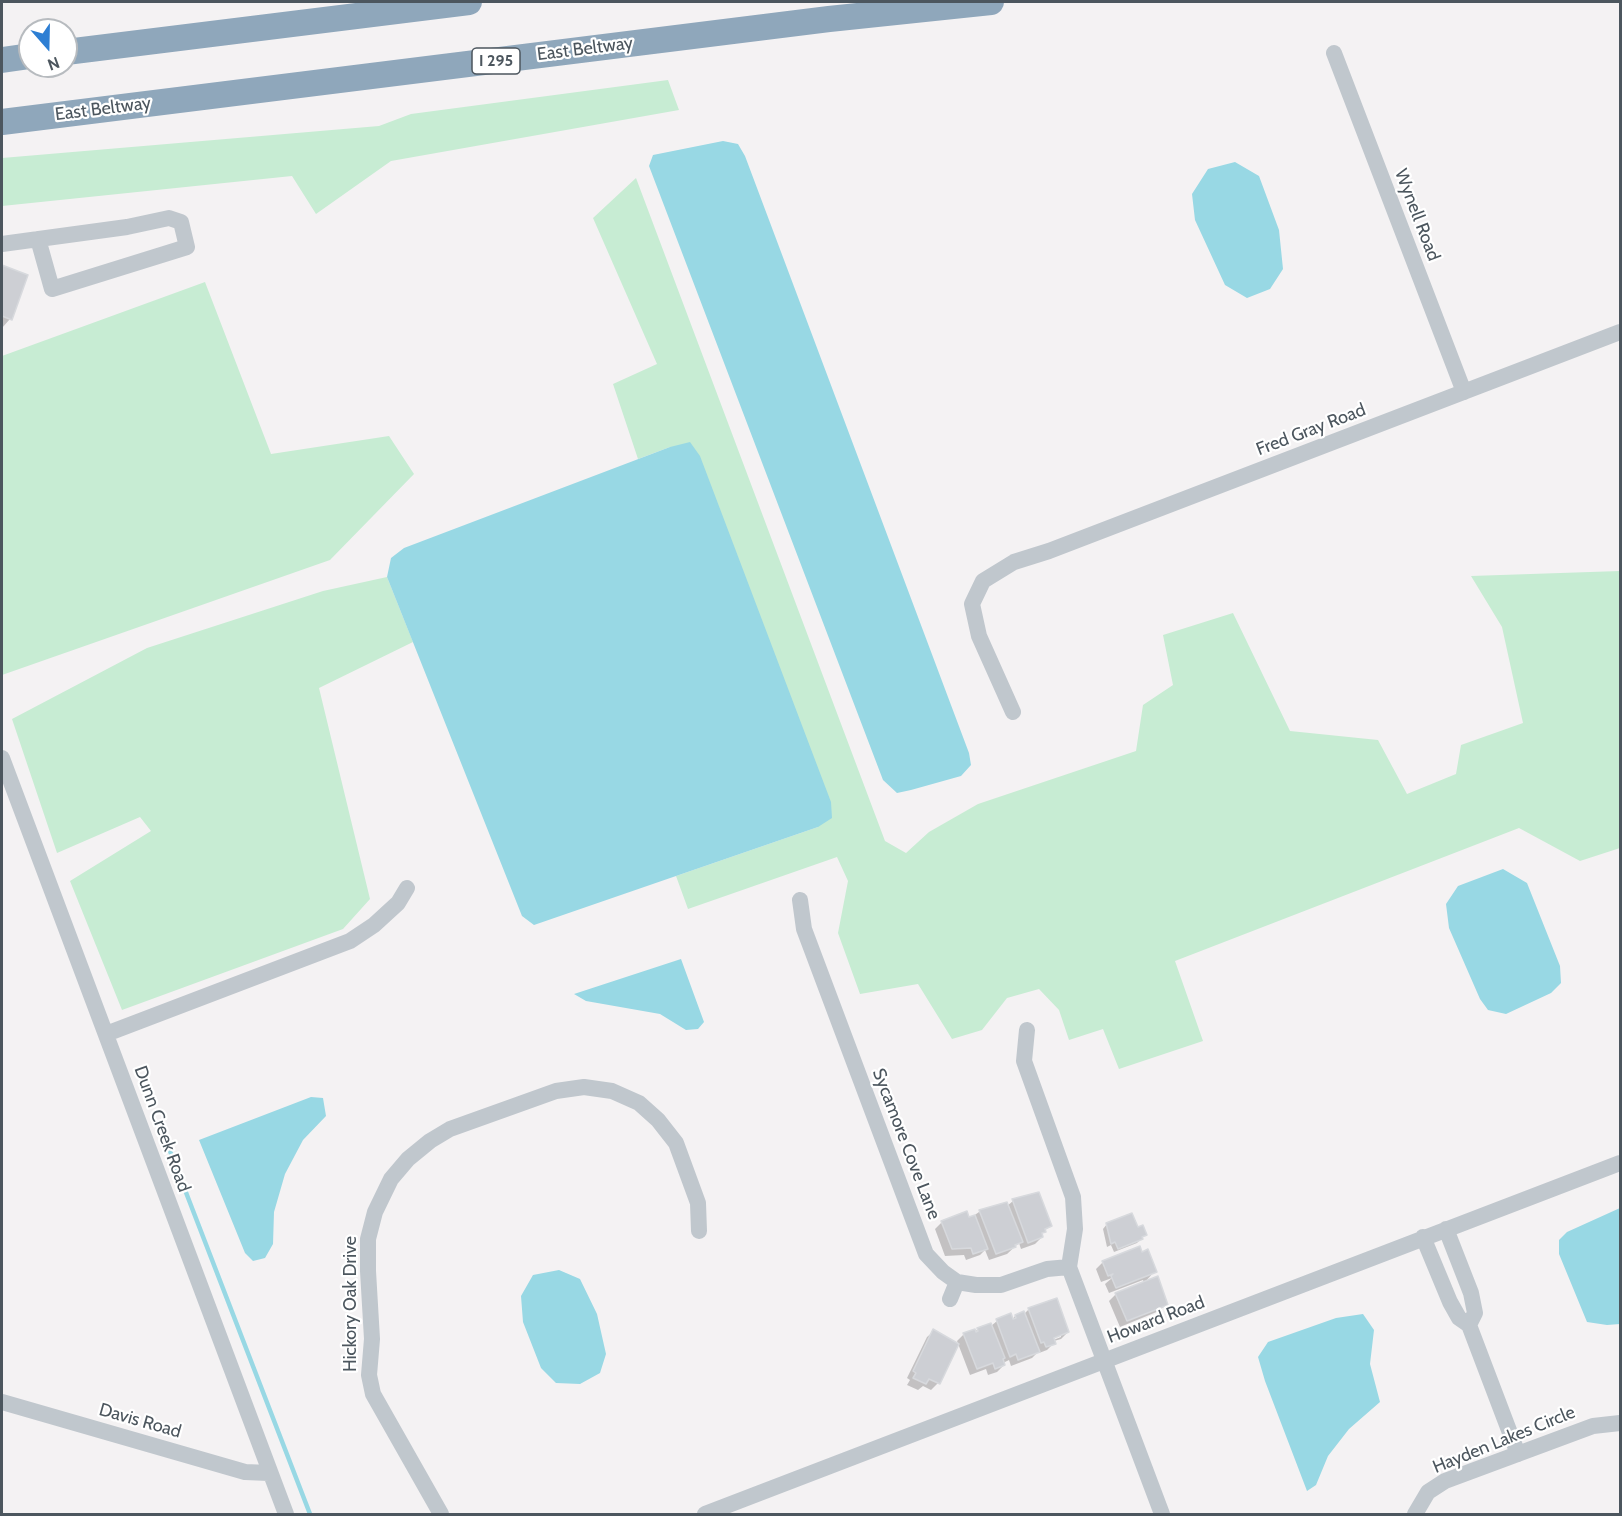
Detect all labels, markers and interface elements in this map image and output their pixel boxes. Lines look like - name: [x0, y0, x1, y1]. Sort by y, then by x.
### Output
- north arrow: [18, 18, 78, 78]
- street label: East Beltway: [536, 32, 634, 66]
- road number: I 295: [472, 48, 520, 74]
- text: N: [45, 53, 62, 74]
- street label: East Beltway: [54, 92, 152, 126]
- street label: Wynell Road: [1390, 166, 1444, 264]
- street label: Fred Gray Road: [1253, 399, 1369, 461]
- street label: Dunn Creek Road: [129, 1063, 195, 1195]
- street label: Sycamore Cove Lane: [867, 1066, 945, 1222]
- street label: Hickory Oak Drive: [340, 1236, 362, 1372]
- street label: Howard Road: [1104, 1292, 1208, 1348]
- street label: Davis Road: [96, 1399, 184, 1443]
- street label: Hayden Lakes Circle: [1430, 1402, 1578, 1478]

